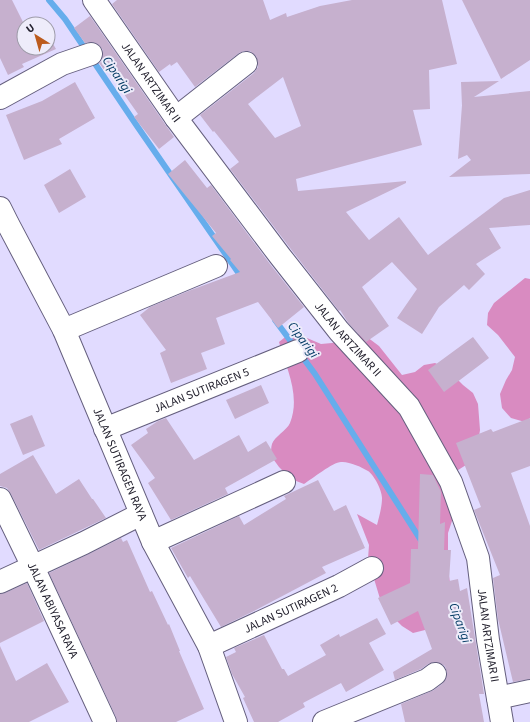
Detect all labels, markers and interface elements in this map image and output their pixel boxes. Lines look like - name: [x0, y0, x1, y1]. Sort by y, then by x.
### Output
- north arrow: [16, 16, 56, 56]
- text: U: [23, 20, 38, 37]
- street label: JALAN ARTZIMAR II: [117, 39, 185, 126]
- water label: Ciparigi: [98, 53, 137, 98]
- street label: JALAN ARTZIMAR II: [311, 298, 385, 380]
- water label: Ciparigi: [283, 318, 323, 363]
- street label: JALAN SUTIRAGEN 5: [151, 363, 252, 417]
- street label: JALAN SUTIRAGEN RAYA: [89, 405, 152, 523]
- street label: JALAN ABIYASA RAYA: [23, 559, 83, 661]
- street label: JALAN SUTIRAGEN 2: [241, 579, 340, 637]
- street label: JALAN ARTZIMAR II: [473, 588, 504, 684]
- water label: Ciparigi: [444, 600, 476, 647]

